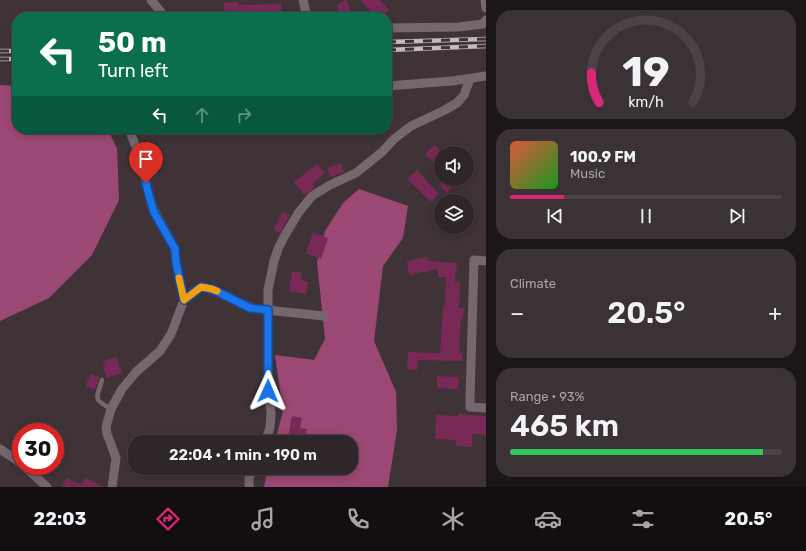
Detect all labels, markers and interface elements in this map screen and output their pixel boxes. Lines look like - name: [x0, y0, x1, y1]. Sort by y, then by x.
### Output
- text: 50 m: [98, 26, 167, 59]
- icon: left: [32, 28, 84, 80]
- text: 19: [622, 46, 670, 95]
- text: Turn left: [98, 60, 168, 82]
- text: km/h: [628, 93, 664, 110]
- icon: left: [149, 104, 171, 126]
- icon: ahead: [191, 104, 213, 126]
- icon: right: [233, 104, 255, 126]
- pin: [129, 142, 163, 183]
- map controls: [434, 146, 474, 234]
- button: sound: [434, 146, 474, 186]
- icon: arrive: [135, 148, 157, 170]
- text: 100.9 FM: [570, 148, 636, 166]
- text: Music: [570, 166, 605, 181]
- button: layers: [434, 194, 474, 234]
- icon: previous: [544, 205, 566, 227]
- icon: pause: [635, 205, 657, 227]
- icon: next: [726, 205, 748, 227]
- text: Climate: [510, 276, 556, 291]
- text: 20.5°: [607, 295, 685, 331]
- text: −: [510, 300, 524, 327]
- text: +: [768, 300, 782, 327]
- position arrow: [247, 370, 289, 412]
- text: Range · 93%: [510, 389, 584, 404]
- text: 465 km: [510, 408, 619, 444]
- speed limit sign: 30: [12, 423, 64, 475]
- text: 22:04 · 1 min · 190 m: [169, 446, 317, 464]
- icon: directions: [154, 505, 182, 533]
- icon: music: [249, 505, 277, 533]
- icon: phone: [344, 505, 372, 533]
- icon: climate: [439, 505, 467, 533]
- icon: car: [534, 505, 562, 533]
- icon: filters: [629, 505, 657, 533]
- text: 22:03: [34, 508, 86, 530]
- text: 20.5°: [724, 508, 772, 530]

